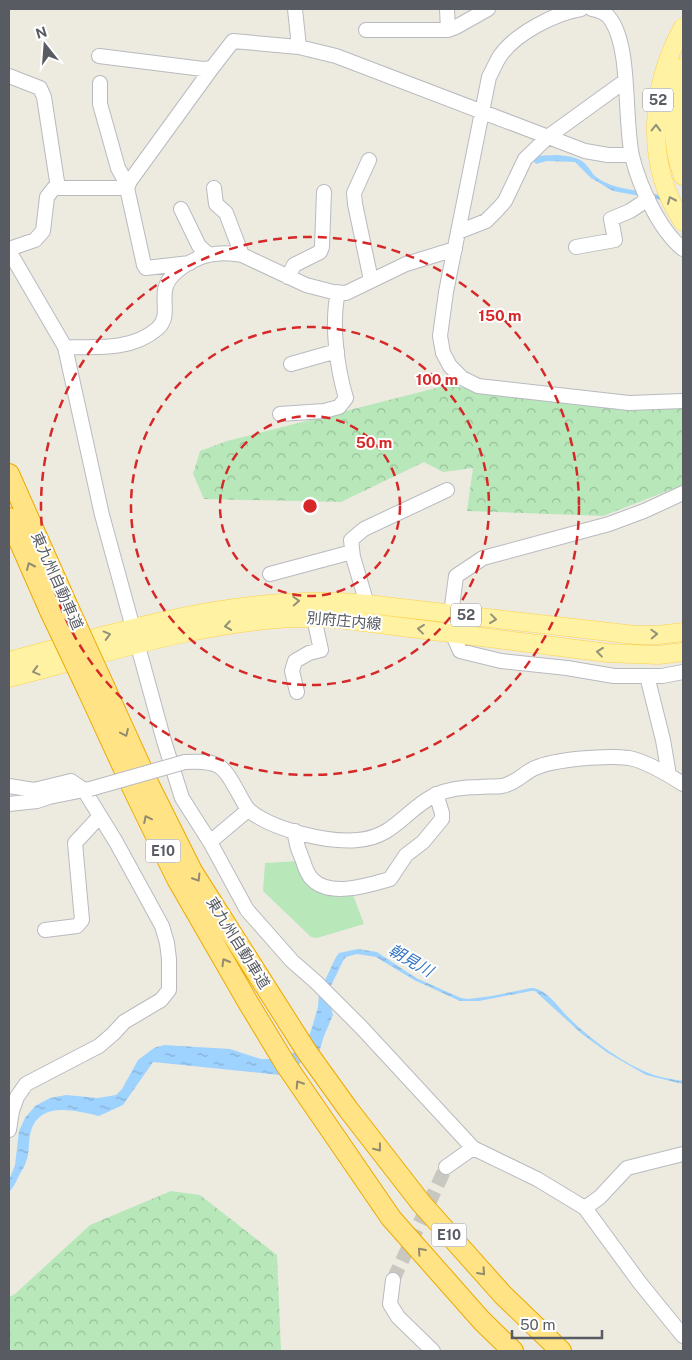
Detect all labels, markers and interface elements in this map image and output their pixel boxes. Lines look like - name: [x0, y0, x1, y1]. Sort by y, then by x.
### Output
- north arrow: [20, 20, 70, 70]
- text: N: [34, 23, 49, 42]
- road number: 52: [643, 88, 673, 112]
- one-way arrow: [651, 123, 661, 131]
- one-way arrow: [667, 196, 678, 205]
- text: 150 m: [478, 307, 522, 324]
- text: 100 m: [416, 371, 458, 388]
- text: 50 m: [356, 434, 392, 451]
- centre of rings: [301, 497, 319, 515]
- street label: 東九州自動車道: [28, 529, 87, 632]
- one-way arrow: [26, 562, 36, 571]
- one-way arrow: [292, 596, 300, 607]
- road number: 52: [451, 604, 481, 626]
- street label: 別府庄内線: [306, 609, 382, 632]
- one-way arrow: [489, 613, 497, 624]
- one-way arrow: [224, 620, 232, 631]
- one-way arrow: [417, 624, 425, 635]
- one-way arrow: [650, 629, 658, 640]
- one-way arrow: [102, 631, 110, 641]
- one-way arrow: [595, 647, 603, 658]
- one-way arrow: [32, 665, 41, 676]
- one-way arrow: [119, 728, 130, 737]
- one-way arrow: [143, 815, 154, 824]
- road number: E10: [146, 839, 180, 862]
- one-way arrow: [191, 873, 200, 882]
- street label: 東九州自動車道: [203, 894, 273, 992]
- water label: 朝見川: [385, 940, 438, 982]
- one-way arrow: [221, 958, 231, 967]
- one-way arrow: [296, 1080, 305, 1090]
- one-way arrow: [372, 1142, 381, 1152]
- road number: E10: [432, 1224, 466, 1246]
- one-way arrow: [418, 1248, 427, 1257]
- one-way arrow: [477, 1267, 486, 1276]
- scale bar: [512, 1308, 602, 1340]
- text: 50 m: [520, 1316, 555, 1333]

